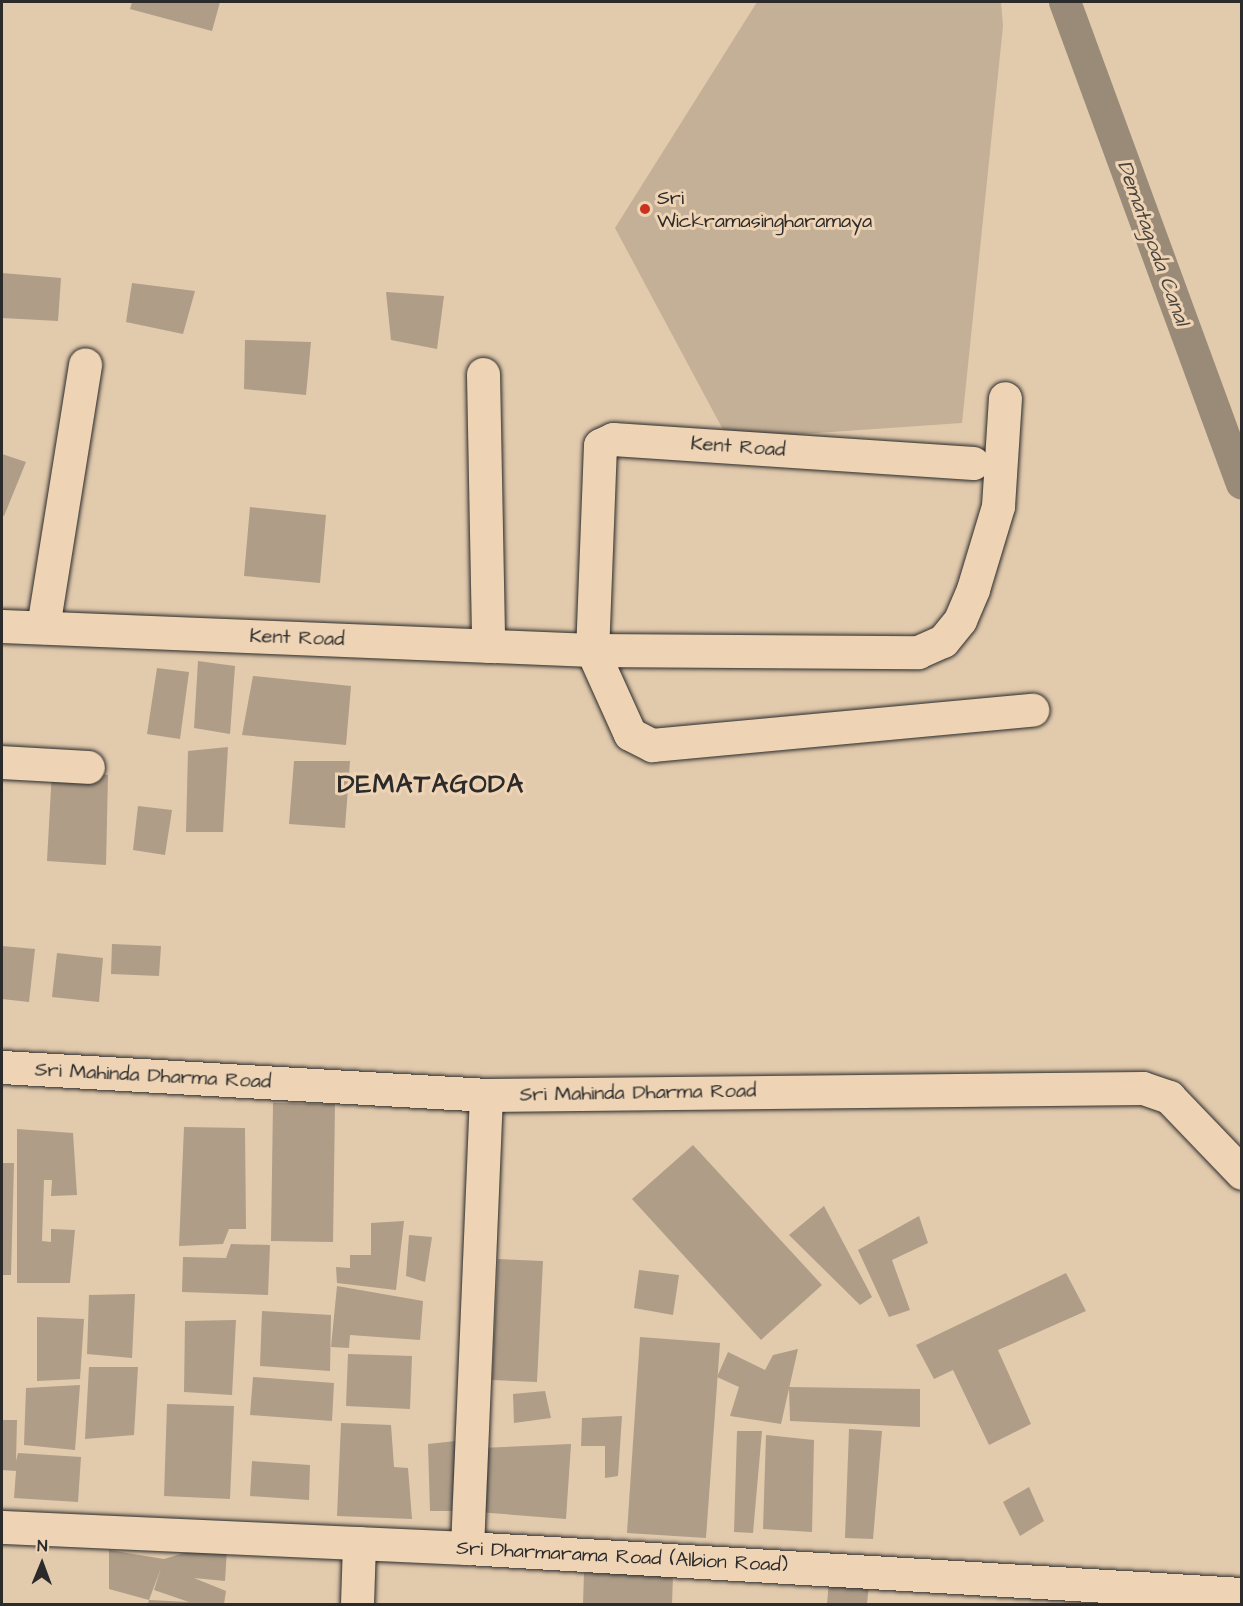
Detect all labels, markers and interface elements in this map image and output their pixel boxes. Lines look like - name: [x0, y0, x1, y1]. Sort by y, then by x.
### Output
- water label: Dematagoda Canal: [1111, 157, 1195, 329]
- place label: Sri Wickramasingharamaya: [657, 186, 872, 233]
- marker: Sri Wickramasingharamaya: [638, 202, 652, 216]
- street label: Kent Road: [690, 432, 786, 462]
- street label: Kent Road: [249, 624, 345, 652]
- district label: DEMATAGODA: [337, 769, 525, 801]
- street label: Sri Mahinda Dharma Road: [34, 1058, 272, 1094]
- street label: Sri Mahinda Dharma Road: [519, 1079, 757, 1107]
- north arrow: [12, 1534, 72, 1594]
- text: N: [37, 1535, 48, 1557]
- street label: Sri Dharmarama Road (Albion Road): [456, 1536, 788, 1578]

